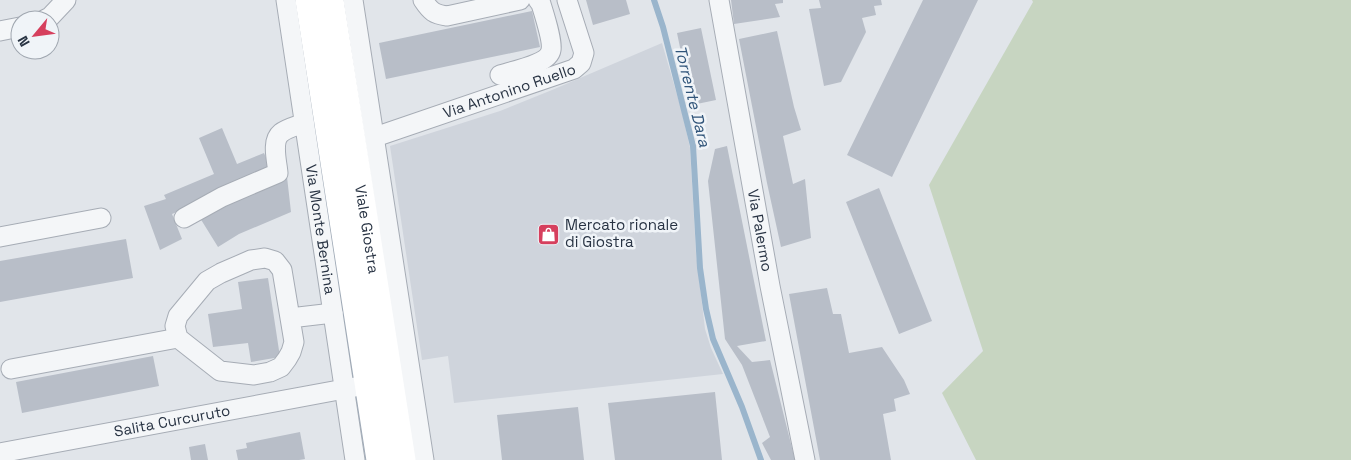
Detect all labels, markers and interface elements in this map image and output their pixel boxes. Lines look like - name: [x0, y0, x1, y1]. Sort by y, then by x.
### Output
- north arrow: [10, 10, 60, 60]
- text: N: [13, 33, 34, 50]
- water label: Torrente Dara: [670, 43, 715, 150]
- street label: Via Antonino Ruello: [440, 59, 578, 122]
- street label: Via Monte Bernina: [302, 163, 340, 296]
- street label: Viale Giostra: [351, 183, 384, 275]
- street label: Via Palermo: [744, 188, 777, 273]
- place label: Mercato rionale di Giostra: [565, 215, 678, 251]
- shop icon: Mercato rionale di Giostra: [537, 222, 561, 246]
- street label: Salita Curcuruto: [112, 400, 232, 441]

